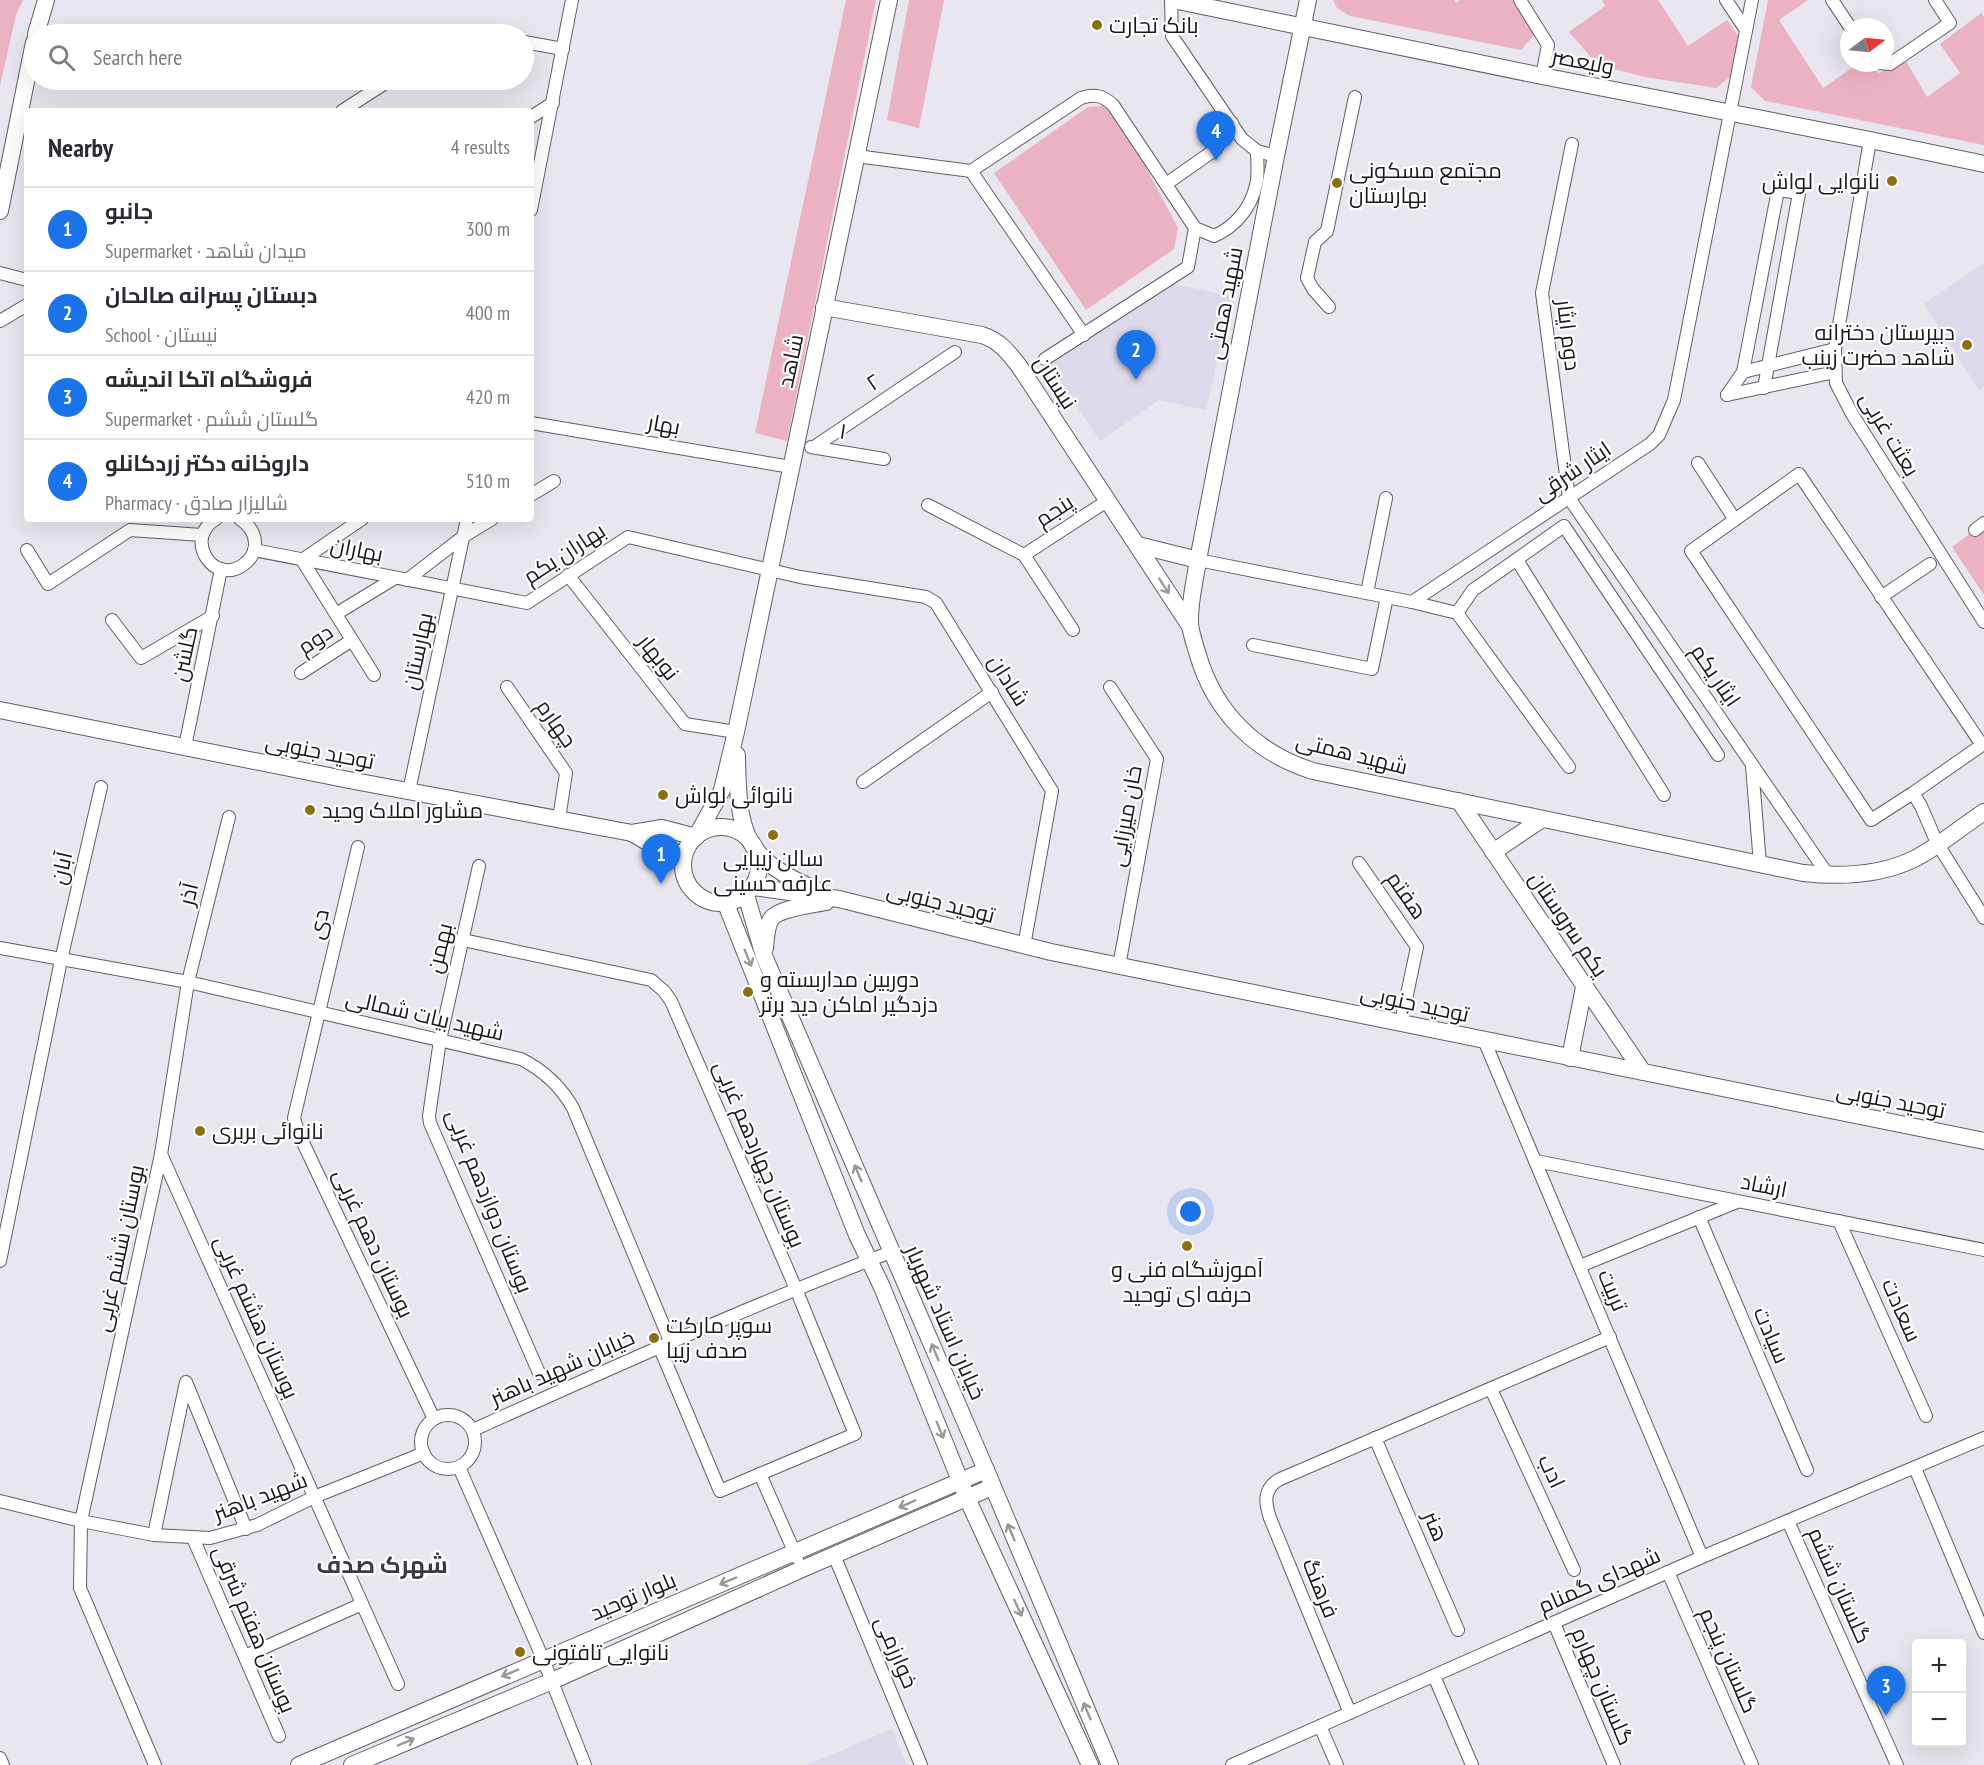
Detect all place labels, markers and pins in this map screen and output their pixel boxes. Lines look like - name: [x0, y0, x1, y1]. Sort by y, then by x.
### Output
- place label: بانک تجارت: [1109, 11, 1199, 39]
- marker: بانک تجارت: [1090, 18, 1104, 32]
- pin: 4: [1196, 112, 1236, 161]
- place label: مجتمع مسکونی بهارستان: [1349, 156, 1502, 209]
- place label: نانوایی لواش: [1762, 167, 1880, 195]
- marker: نانوایی لواش: [1885, 174, 1899, 188]
- marker: مجتمع مسکونی بهارستان: [1330, 176, 1344, 190]
- place label: دبیرستان دخترانه شاهد حضرت زینب: [1801, 318, 1955, 371]
- pin: 2: [1116, 330, 1156, 380]
- marker: دبیرستان دخترانه شاهد حضرت زینب: [1960, 338, 1974, 352]
- place label: نانوائی لواش: [675, 781, 793, 809]
- marker: نانوائی لواش: [656, 788, 670, 802]
- place label: مشاور املاک وحید: [322, 796, 483, 824]
- marker: مشاور املاک وحید: [303, 803, 317, 817]
- marker: سالن زیبایی عارفه حسینی: [766, 828, 780, 842]
- pin: 1: [642, 834, 680, 884]
- place label: سالن زیبایی عارفه حسینی: [713, 844, 833, 897]
- place label: دوربین مداربسته و دزدگیر اماکن دید برتر: [758, 965, 938, 1018]
- marker: دوربین مداربسته و دزدگیر اماکن دید برتر: [741, 985, 755, 999]
- place label: نانوائی بربری: [212, 1117, 324, 1145]
- marker: نانوائی بربری: [193, 1124, 207, 1138]
- marker: آموزشگاه فنی و حرفه ای توحید: [1180, 1239, 1194, 1253]
- place label: آموزشگاه فنی و حرفه ای توحید: [1111, 1255, 1263, 1308]
- place label: سوپر مارکت صدف زیبا: [666, 1311, 772, 1364]
- marker: سوپر مارکت صدف زیبا: [647, 1331, 661, 1345]
- place label: نانوایی تافتونی: [532, 1638, 669, 1666]
- marker: نانوایی تافتونی: [513, 1645, 527, 1659]
- pin: 3: [1866, 1666, 1906, 1716]

